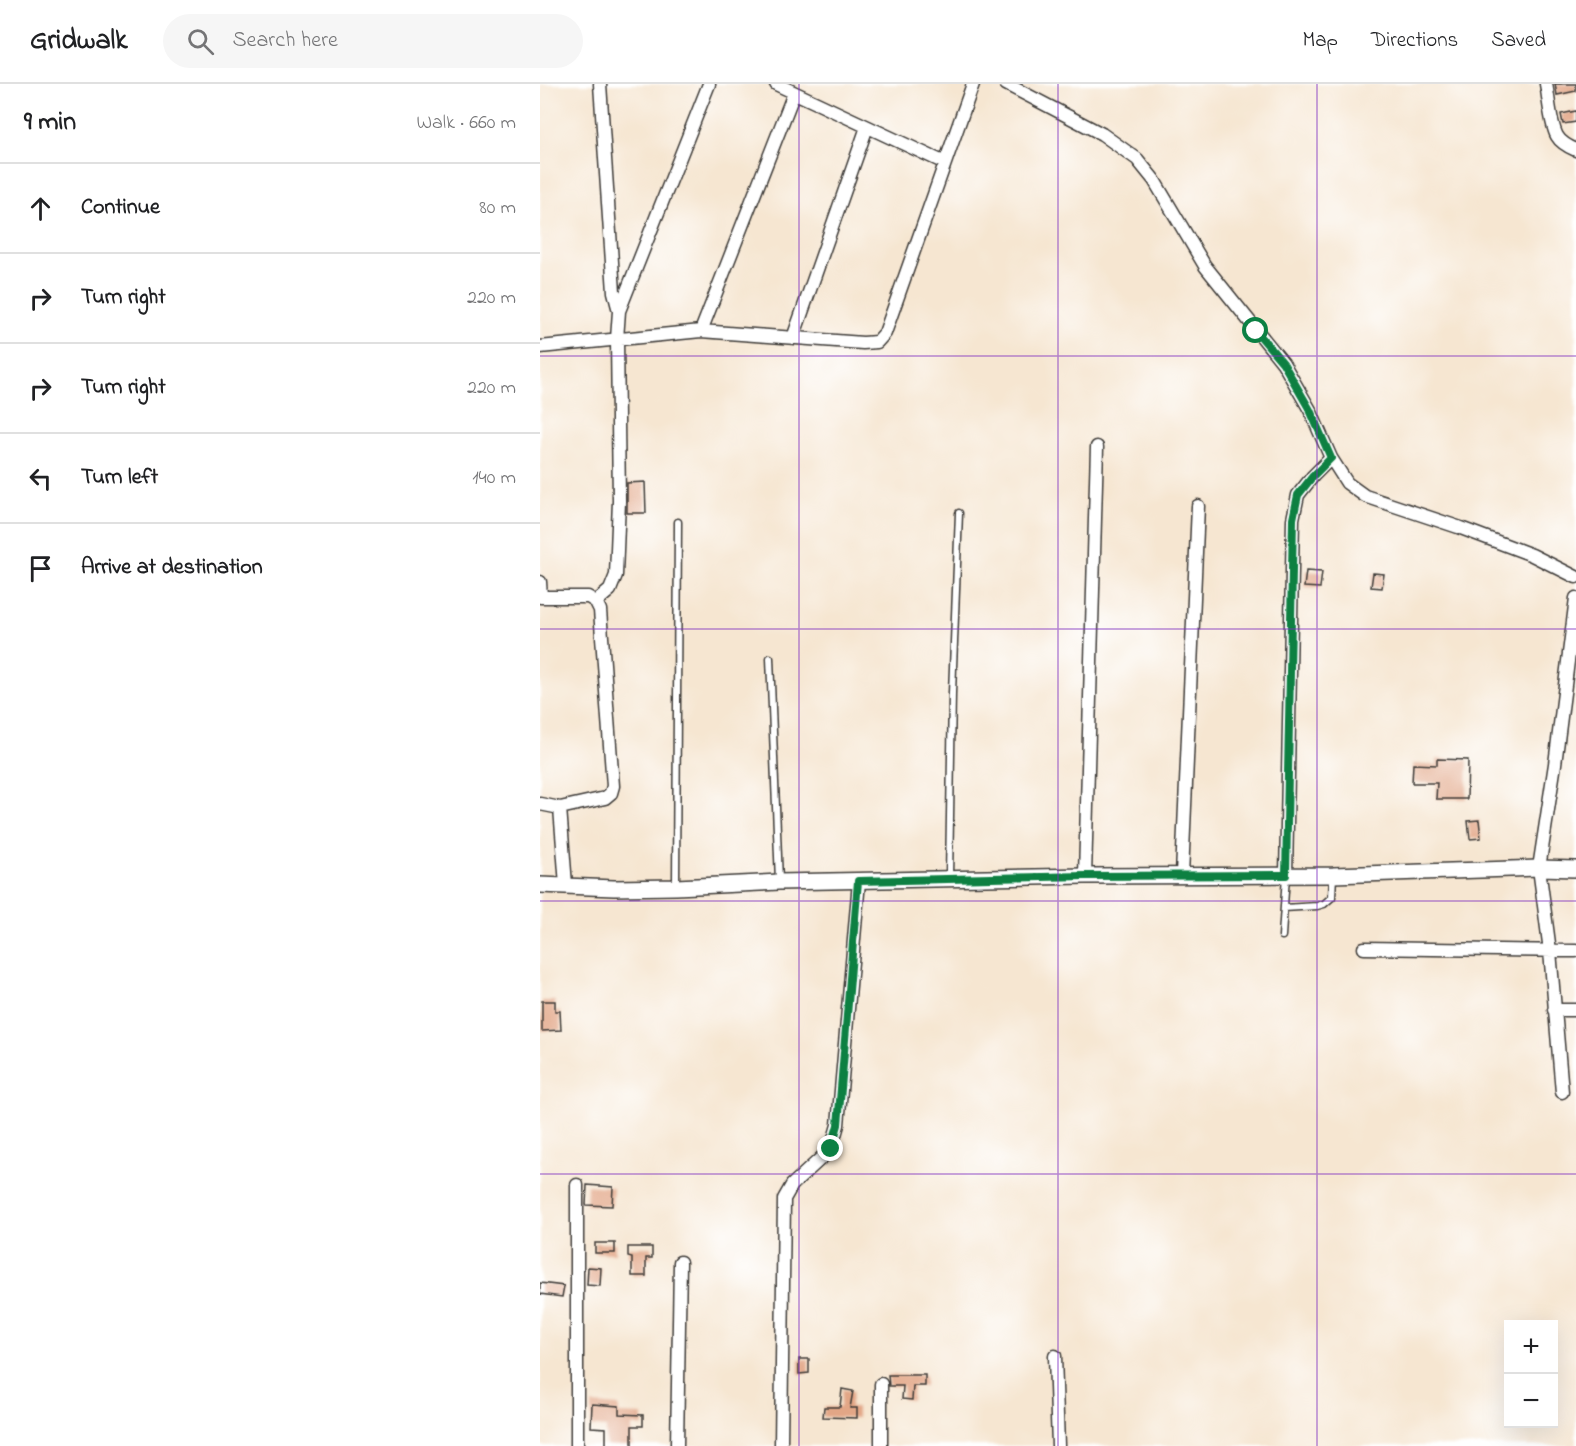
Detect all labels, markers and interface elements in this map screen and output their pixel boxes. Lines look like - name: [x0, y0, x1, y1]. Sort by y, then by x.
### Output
- search box: [163, 14, 583, 68]
- text: Gridwalk: [30, 21, 127, 62]
- icon: search: [184, 25, 217, 58]
- text: Search here: [232, 25, 338, 57]
- text: Map: [1302, 26, 1338, 56]
- text: Directions: [1371, 26, 1458, 56]
- text: Saved: [1491, 26, 1546, 56]
- text: 9 min: [24, 104, 76, 142]
- text: Walk · 660 m: [417, 109, 516, 138]
- icon: ahead: [24, 192, 57, 225]
- text: Continue: [81, 192, 160, 224]
- text: 80 m: [479, 194, 516, 223]
- icon: right: [24, 282, 57, 315]
- text: Turn right: [81, 282, 166, 314]
- text: 220 m: [467, 284, 516, 313]
- route start: [1242, 317, 1268, 343]
- icon: right: [24, 372, 57, 405]
- text: Turn right: [81, 372, 166, 404]
- text: 220 m: [467, 374, 516, 403]
- icon: left: [24, 462, 57, 495]
- text: Turn left: [81, 462, 158, 494]
- text: 140 m: [472, 464, 516, 493]
- icon: arrive: [24, 552, 57, 585]
- text: Arrive at destination: [81, 552, 263, 584]
- route end: [817, 1135, 843, 1161]
- map controls: [1504, 1320, 1558, 1428]
- button: +: [1504, 1320, 1558, 1374]
- button: −: [1504, 1374, 1558, 1428]

